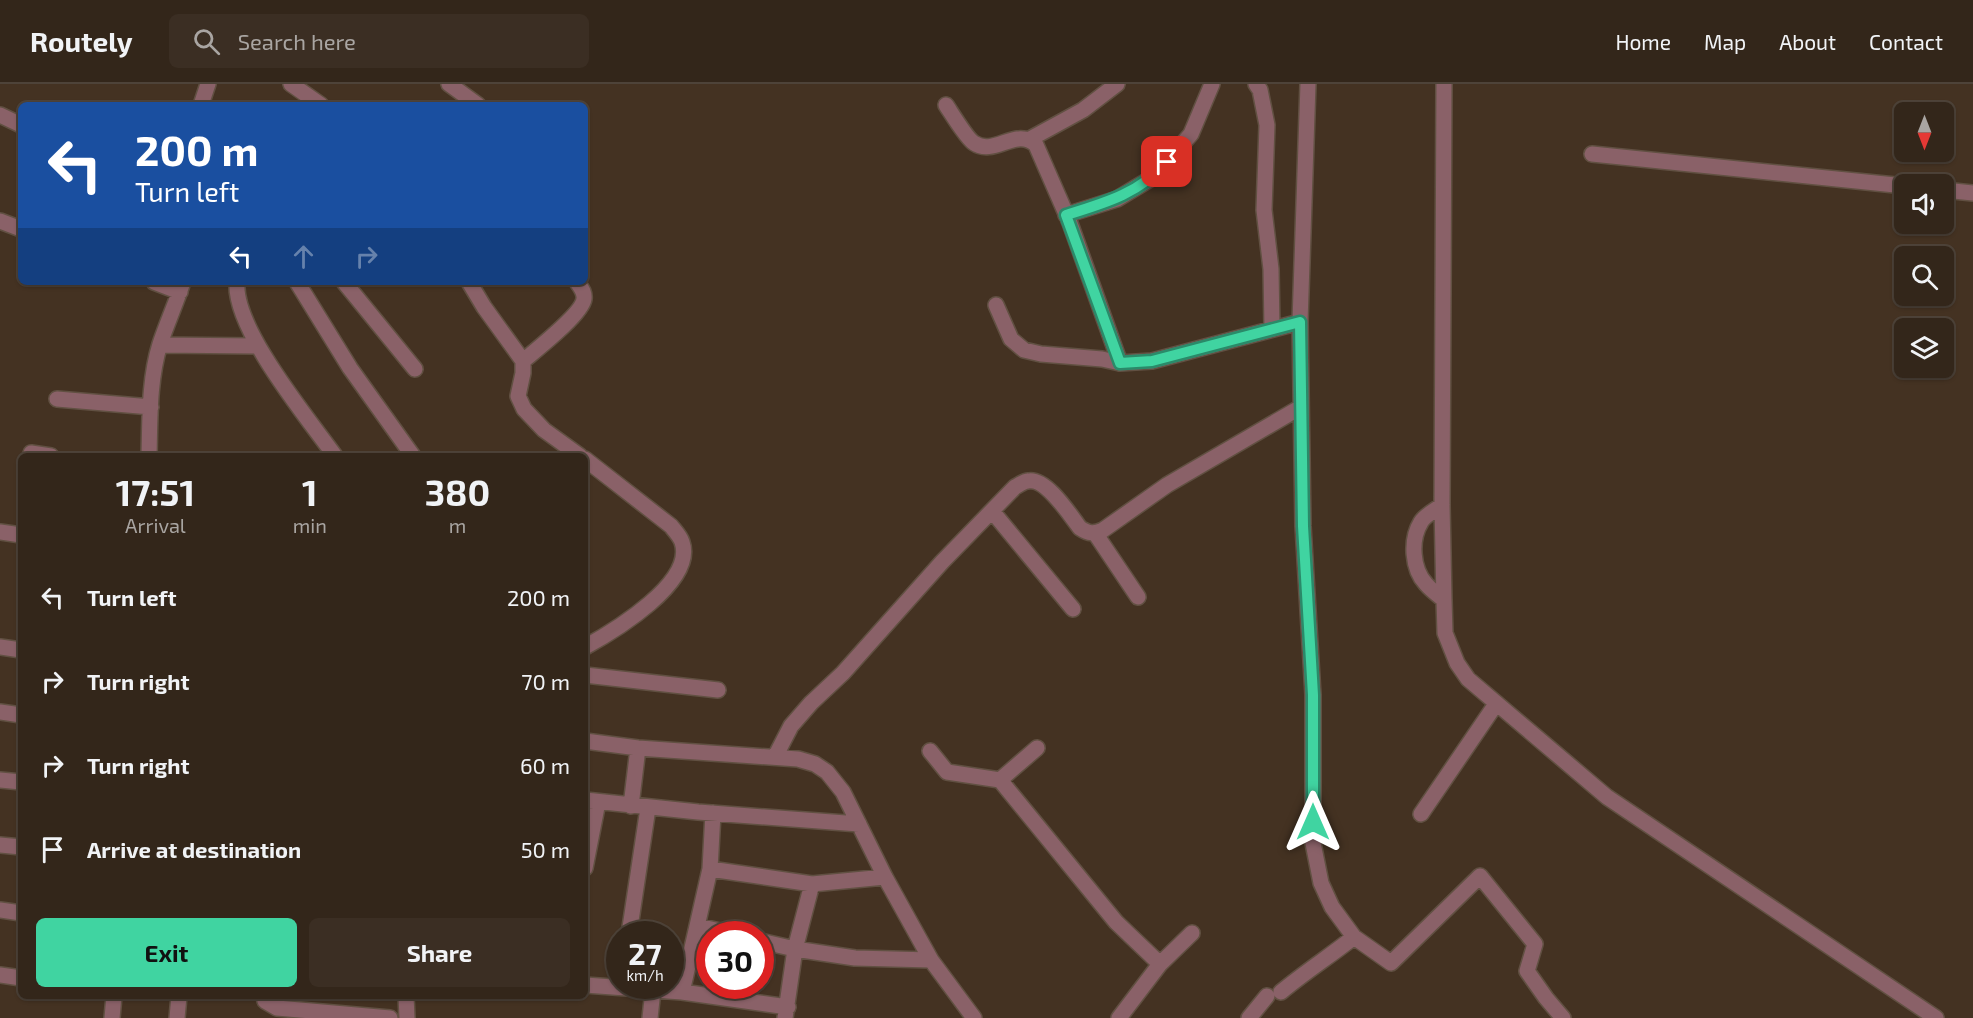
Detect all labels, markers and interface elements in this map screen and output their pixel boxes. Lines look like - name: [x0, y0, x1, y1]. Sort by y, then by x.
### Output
- search box: [169, 14, 589, 68]
- text: Routely: [30, 24, 133, 58]
- icon: search: [190, 25, 223, 58]
- text: Search here: [238, 28, 356, 54]
- text: Home: [1615, 29, 1671, 54]
- text: Map: [1704, 29, 1746, 54]
- text: About: [1779, 29, 1836, 54]
- text: Contact: [1869, 29, 1943, 54]
- north arrow: [1894, 102, 1954, 162]
- map controls: [1894, 102, 1954, 378]
- text: 200 m: [135, 124, 258, 174]
- icon: left: [36, 126, 114, 204]
- pin: [1141, 136, 1192, 187]
- icon: arrive: [1150, 145, 1183, 178]
- button: sound: [1894, 174, 1954, 234]
- text: Turn left: [135, 175, 239, 207]
- icon: left: [224, 240, 257, 273]
- icon: ahead: [287, 240, 320, 273]
- icon: right: [350, 240, 383, 273]
- button: search: [1894, 246, 1954, 306]
- button: layers: [1894, 318, 1954, 378]
- text: 17:51: [116, 470, 195, 513]
- text: 1: [302, 470, 318, 513]
- text: 380: [425, 470, 490, 513]
- text: Arrival: [125, 513, 186, 537]
- text: min: [293, 513, 327, 537]
- text: m: [449, 513, 466, 537]
- icon: left: [36, 581, 69, 614]
- text: Turn left: [87, 584, 176, 610]
- text: 200 m: [507, 584, 570, 610]
- icon: right: [36, 665, 69, 698]
- text: Turn right: [87, 668, 189, 694]
- text: 70 m: [521, 668, 570, 694]
- icon: right: [36, 749, 69, 782]
- text: Turn right: [87, 752, 189, 778]
- text: 60 m: [520, 752, 570, 778]
- position arrow: [1281, 790, 1345, 854]
- icon: arrive: [36, 833, 69, 866]
- text: Arrive at destination: [87, 836, 301, 862]
- text: 50 m: [521, 836, 570, 862]
- button: Exit: [36, 918, 297, 987]
- button: Share: [309, 918, 570, 987]
- speed limit sign: 30: [696, 921, 774, 999]
- text: 27: [628, 935, 662, 971]
- text: km/h: [626, 966, 664, 984]

